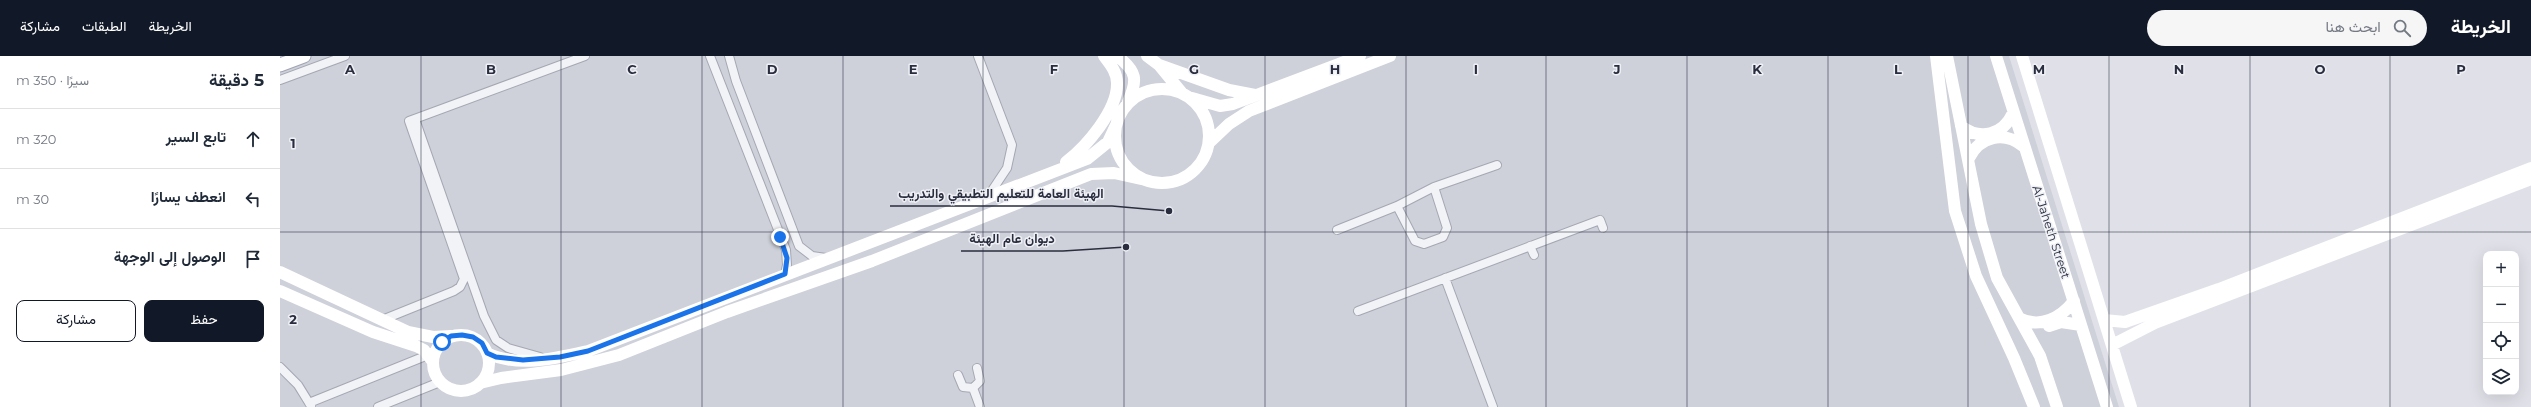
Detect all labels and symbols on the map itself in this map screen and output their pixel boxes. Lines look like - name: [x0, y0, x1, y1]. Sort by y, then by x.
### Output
- text: A: [344, 61, 356, 77]
- text: B: [486, 61, 496, 77]
- text: C: [627, 61, 637, 77]
- text: D: [767, 61, 778, 77]
- text: E: [909, 61, 918, 77]
- text: F: [1050, 61, 1058, 77]
- text: G: [1189, 61, 1199, 77]
- text: H: [1330, 61, 1340, 77]
- text: I: [1474, 61, 1478, 77]
- text: J: [1612, 61, 1621, 77]
- text: K: [1752, 61, 1762, 77]
- text: L: [1894, 61, 1902, 77]
- text: M: [2033, 61, 2045, 77]
- text: N: [2174, 61, 2184, 77]
- text: O: [2315, 61, 2326, 77]
- text: P: [2456, 61, 2466, 77]
- text: 1: [290, 135, 296, 151]
- callout: الهيئة العامة للتعليم التطبيقي والتدريب: [890, 181, 1112, 206]
- street label: Al-Jaheth Street: [2029, 183, 2074, 280]
- text: الهيئة العامة للتعليم التطبيقي والتدريب: [898, 185, 1104, 204]
- callout: ديوان عام الهيئة: [961, 226, 1063, 251]
- route end: [771, 228, 789, 246]
- text: ديوان عام الهيئة: [969, 230, 1055, 247]
- text: 2: [289, 311, 297, 327]
- route start: [433, 333, 451, 351]

